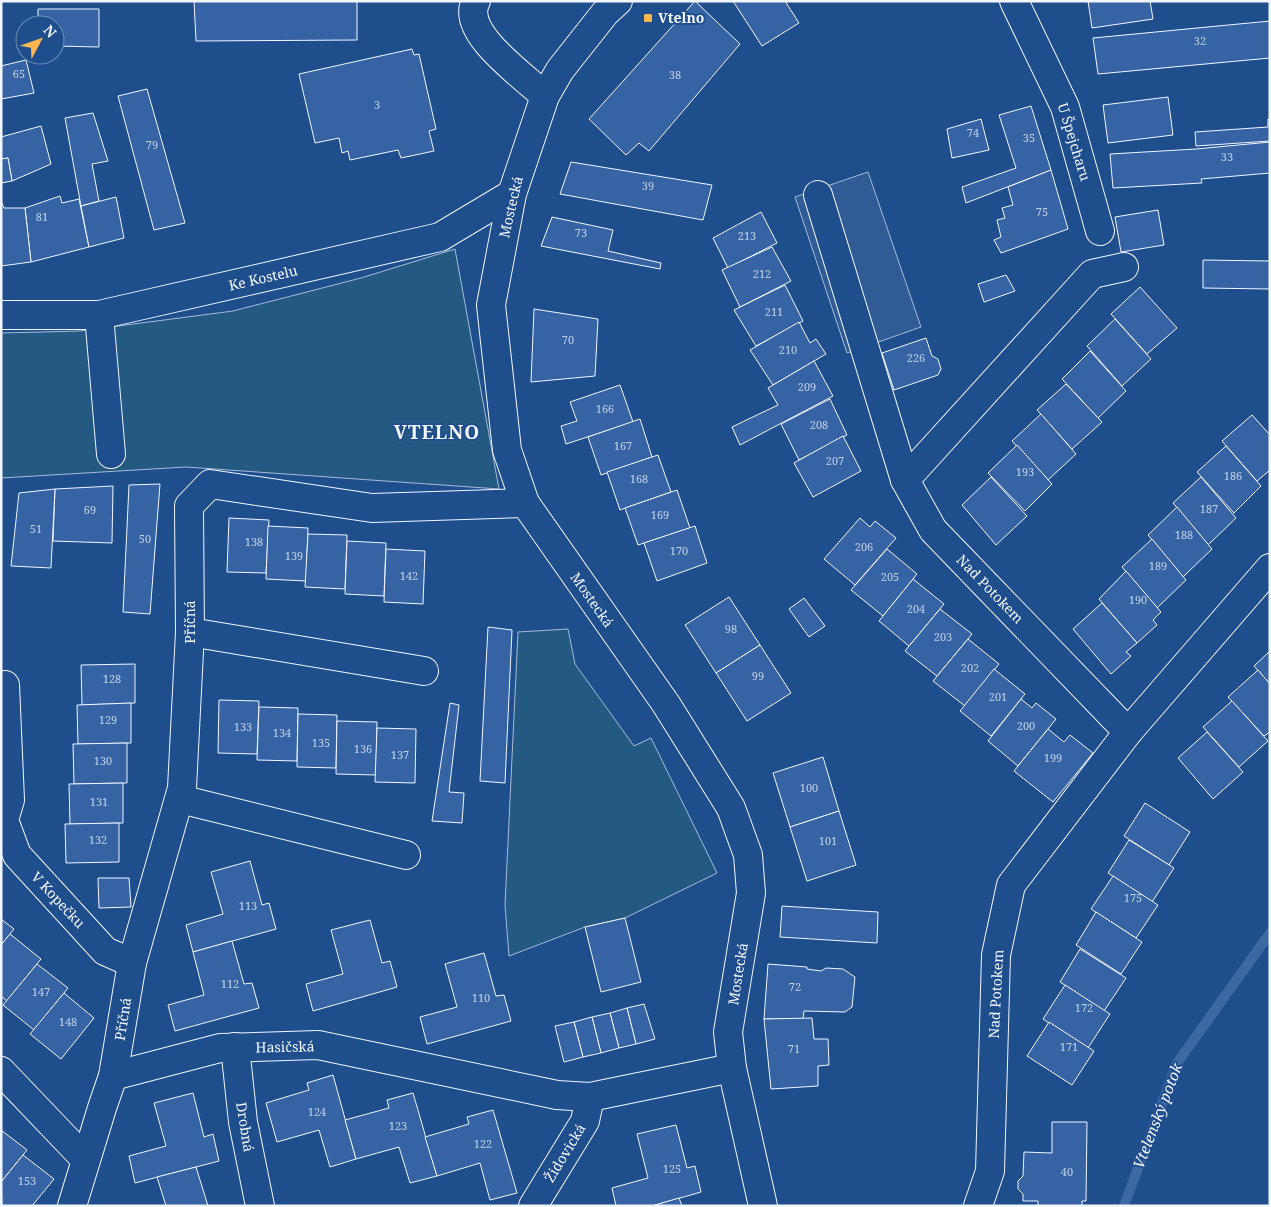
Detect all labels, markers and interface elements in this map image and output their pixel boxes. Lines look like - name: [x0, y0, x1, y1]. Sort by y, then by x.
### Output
- place label: Vtelno: [658, 8, 704, 27]
- marker: Vtelno: [642, 12, 654, 24]
- north arrow: [15, 15, 65, 65]
- text: N: [39, 21, 61, 42]
- house number: 32: [1194, 33, 1206, 48]
- house number: 65: [13, 66, 25, 81]
- house number: 38: [669, 67, 681, 82]
- house number: 3: [374, 97, 380, 112]
- street label: U Špejcharu: [1054, 100, 1095, 183]
- house number: 74: [967, 125, 979, 140]
- house number: 35: [1023, 130, 1035, 145]
- house number: 79: [146, 137, 158, 152]
- house number: 33: [1221, 149, 1233, 164]
- street label: Mostecká: [494, 174, 527, 240]
- house number: 39: [642, 178, 654, 193]
- house number: 75: [1036, 204, 1048, 219]
- house number: 81: [36, 209, 48, 224]
- house number: 73: [575, 225, 587, 240]
- house number: 213: [738, 228, 756, 243]
- street label: Ke Kostelu: [227, 260, 299, 295]
- house number: 212: [753, 266, 771, 281]
- house number: 211: [765, 304, 783, 319]
- house number: 70: [562, 332, 574, 347]
- house number: 210: [779, 342, 797, 357]
- house number: 226: [907, 350, 925, 365]
- house number: 209: [798, 379, 816, 394]
- house number: 166: [596, 401, 614, 416]
- house number: 208: [810, 417, 828, 432]
- district label: VTELNO: [394, 419, 480, 445]
- house number: 167: [614, 438, 632, 453]
- house number: 207: [826, 453, 844, 468]
- house number: 193: [1016, 464, 1034, 479]
- house number: 186: [1224, 468, 1242, 483]
- house number: 168: [630, 471, 648, 486]
- house number: 187: [1200, 501, 1218, 516]
- house number: 69: [84, 502, 96, 517]
- house number: 169: [651, 507, 669, 522]
- house number: 51: [30, 521, 42, 536]
- house number: 188: [1175, 527, 1193, 542]
- house number: 50: [139, 531, 151, 546]
- house number: 138: [245, 534, 263, 549]
- house number: 206: [855, 539, 873, 554]
- house number: 170: [670, 543, 688, 558]
- house number: 139: [285, 548, 303, 563]
- street label: Nad Potokem: [953, 550, 1028, 627]
- house number: 189: [1149, 558, 1167, 573]
- house number: 142: [400, 568, 418, 583]
- street label: Mostecká: [567, 568, 618, 631]
- house number: 205: [881, 569, 899, 584]
- house number: 190: [1129, 592, 1147, 607]
- street label: Příčná: [180, 600, 199, 644]
- house number: 204: [907, 601, 925, 616]
- house number: 98: [725, 621, 737, 636]
- house number: 203: [934, 629, 952, 644]
- house number: 202: [961, 660, 979, 675]
- house number: 99: [752, 668, 764, 683]
- house number: 128: [103, 671, 121, 686]
- house number: 201: [989, 689, 1007, 704]
- house number: 129: [99, 712, 117, 727]
- house number: 200: [1017, 718, 1035, 733]
- house number: 133: [234, 719, 252, 734]
- house number: 134: [273, 725, 291, 740]
- house number: 135: [312, 735, 330, 750]
- house number: 136: [354, 741, 372, 756]
- house number: 137: [391, 747, 409, 762]
- house number: 199: [1044, 750, 1062, 765]
- house number: 130: [94, 753, 112, 768]
- house number: 100: [800, 780, 818, 795]
- house number: 131: [90, 794, 108, 809]
- house number: 132: [89, 832, 107, 847]
- house number: 101: [819, 833, 837, 848]
- street label: V Kopečku: [27, 867, 90, 932]
- house number: 175: [1124, 890, 1142, 905]
- house number: 113: [239, 898, 257, 913]
- street label: Mostecká: [723, 941, 752, 1006]
- street label: Nad Potokem: [984, 949, 1007, 1039]
- house number: 112: [221, 976, 239, 991]
- house number: 72: [789, 979, 801, 994]
- house number: 147: [32, 984, 50, 999]
- house number: 110: [472, 990, 490, 1005]
- street label: Příčná: [110, 996, 135, 1042]
- house number: 172: [1075, 1000, 1093, 1015]
- house number: 148: [59, 1014, 77, 1029]
- street label: Hasičská: [255, 1036, 315, 1057]
- house number: 171: [1060, 1039, 1078, 1054]
- house number: 71: [788, 1041, 800, 1056]
- water label: Vtelenský potok: [1128, 1060, 1186, 1171]
- street label: Drobná: [232, 1101, 259, 1153]
- house number: 124: [308, 1104, 326, 1119]
- house number: 123: [389, 1118, 407, 1133]
- street label: Židovická: [540, 1120, 590, 1185]
- house number: 122: [474, 1136, 492, 1151]
- house number: 125: [663, 1161, 681, 1176]
- house number: 40: [1061, 1164, 1073, 1179]
- house number: 153: [18, 1173, 36, 1188]

